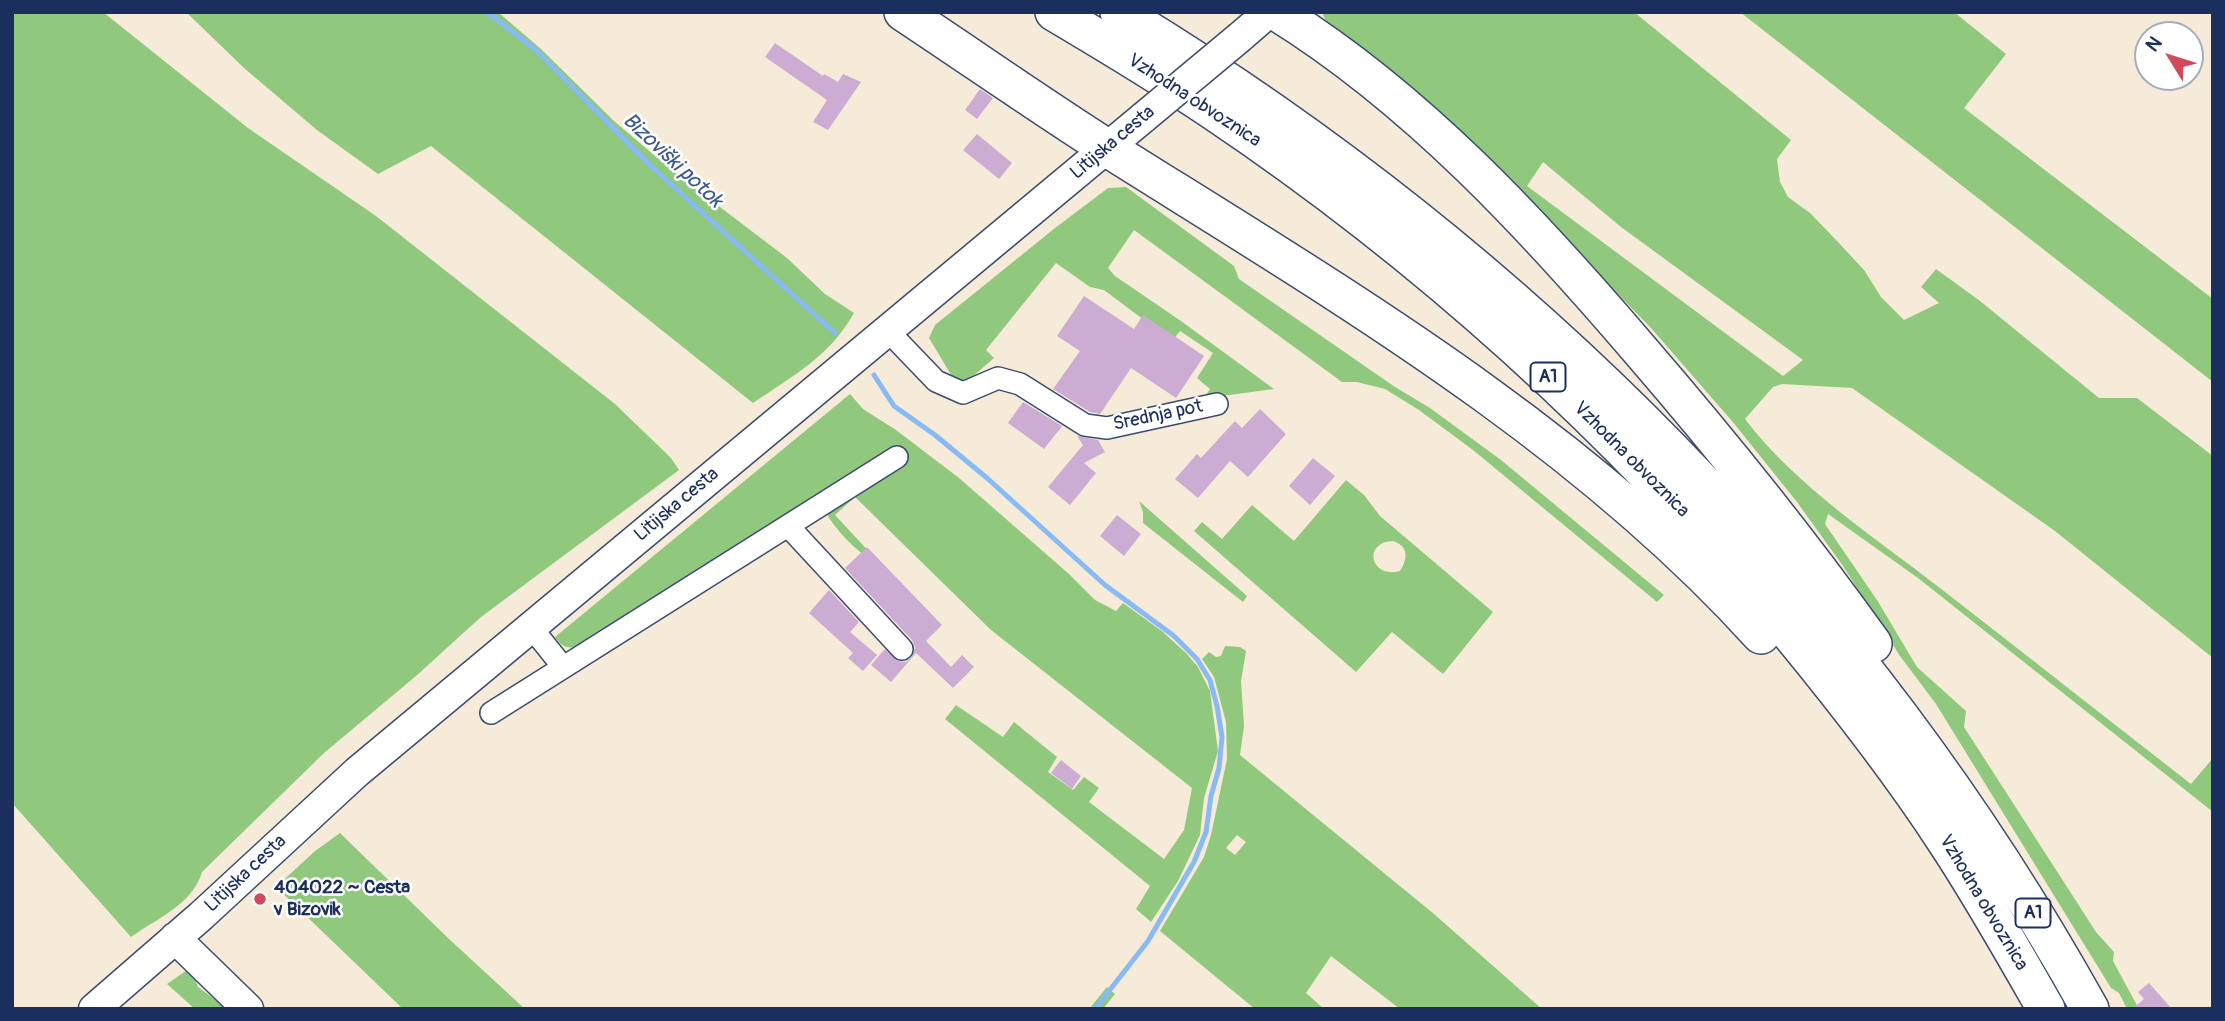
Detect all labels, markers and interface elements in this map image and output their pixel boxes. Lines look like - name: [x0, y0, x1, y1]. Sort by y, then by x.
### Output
- north arrow: [2134, 21, 2204, 91]
- text: N: [2141, 32, 2167, 57]
- street label: Vzhodna obvoznica: [1123, 49, 1265, 153]
- street label: Litijska cesta: [1066, 101, 1160, 185]
- water label: Bizoviški potok: [617, 108, 727, 214]
- road number: A1: [1530, 362, 1566, 391]
- street label: Srednja pot: [1111, 395, 1205, 437]
- street label: Vzhodna obvoznica: [1568, 397, 1694, 523]
- street label: Litijska cesta: [630, 463, 724, 547]
- street label: Litijska cesta: [200, 830, 292, 918]
- street label: Vzhodna obvoznica: [1934, 831, 2032, 975]
- place label: 404022 ~ Cesta v Bizovik: [274, 877, 410, 921]
- marker: 404022 ~ Cesta v Bizovik: [252, 891, 268, 907]
- road number: A1: [2016, 898, 2050, 928]

